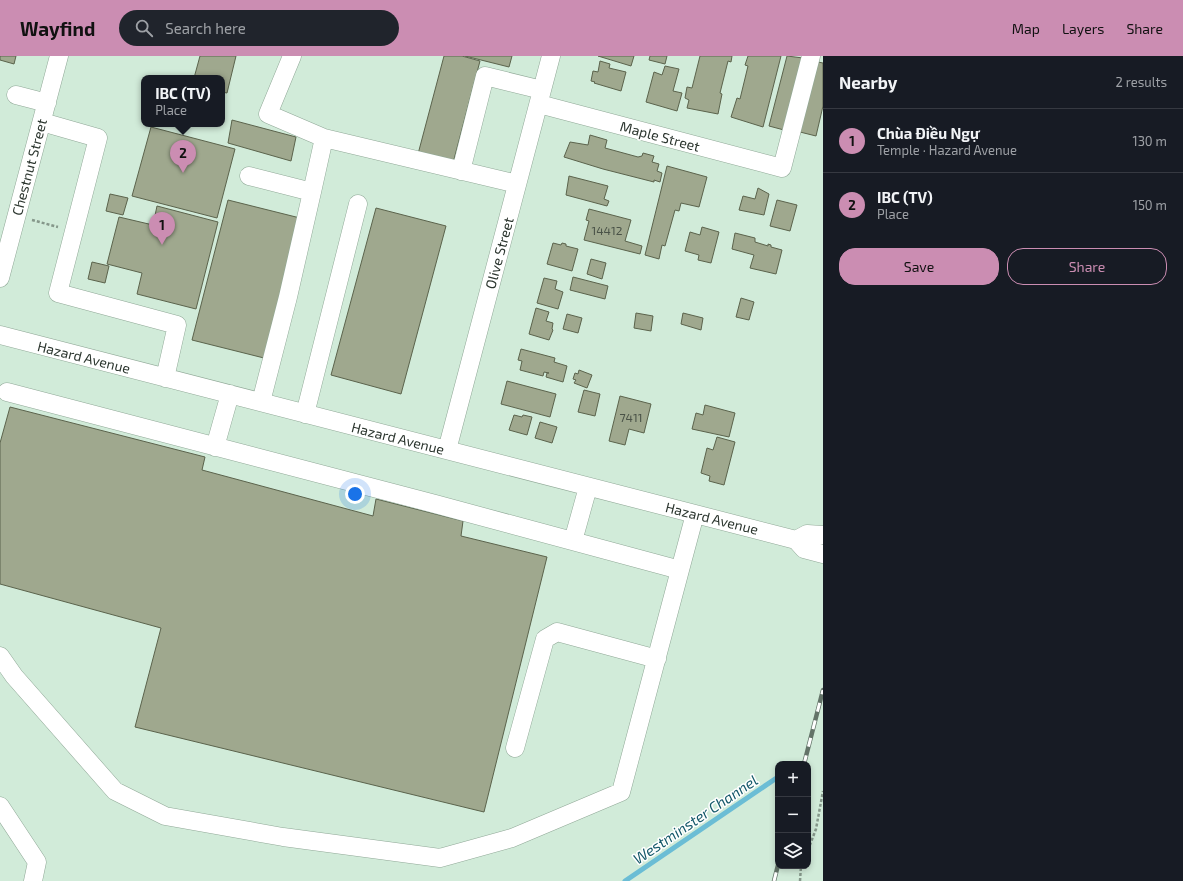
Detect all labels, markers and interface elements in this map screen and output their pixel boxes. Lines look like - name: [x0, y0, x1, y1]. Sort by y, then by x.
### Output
- search box: [119, 10, 399, 46]
- text: Wayfind: [20, 17, 95, 40]
- icon: search: [133, 17, 155, 39]
- text: Search here: [165, 19, 246, 37]
- text: Map: [1012, 20, 1040, 37]
- text: Layers: [1062, 20, 1104, 37]
- text: Share: [1126, 20, 1163, 37]
- text: Nearby: [839, 72, 897, 92]
- text: 2 results: [1115, 74, 1167, 90]
- popup: [141, 75, 225, 127]
- text: IBC (TV): [155, 84, 211, 102]
- text: Place: [155, 102, 187, 118]
- street label: Chestnut Street: [8, 117, 50, 217]
- street label: Maple Street: [618, 117, 702, 155]
- text: Chùa Điều Ngự: [877, 124, 980, 142]
- text: 1: [849, 133, 855, 149]
- text: 130 m: [1132, 133, 1167, 149]
- pin: 2: [170, 140, 196, 173]
- text: Temple · Hazard Avenue: [877, 142, 1017, 158]
- text: IBC (TV): [877, 188, 933, 206]
- text: 2: [848, 197, 856, 213]
- text: 150 m: [1133, 197, 1167, 213]
- text: Place: [877, 206, 909, 222]
- pin: 1: [149, 212, 175, 245]
- street label: Olive Street: [481, 215, 517, 291]
- house number: 14412: [591, 223, 623, 237]
- button: Save: [839, 248, 999, 285]
- button: Share: [1007, 248, 1167, 285]
- street label: Hazard Avenue: [36, 337, 132, 377]
- house number: 7411: [619, 410, 643, 424]
- street label: Hazard Avenue: [350, 418, 446, 458]
- your location: [345, 484, 365, 504]
- street label: Hazard Avenue: [664, 498, 760, 538]
- map controls: [775, 761, 811, 869]
- button: +: [775, 761, 811, 797]
- water label: Westminster Channel: [629, 771, 761, 867]
- button: −: [775, 797, 811, 833]
- button: layers: [775, 833, 811, 869]

